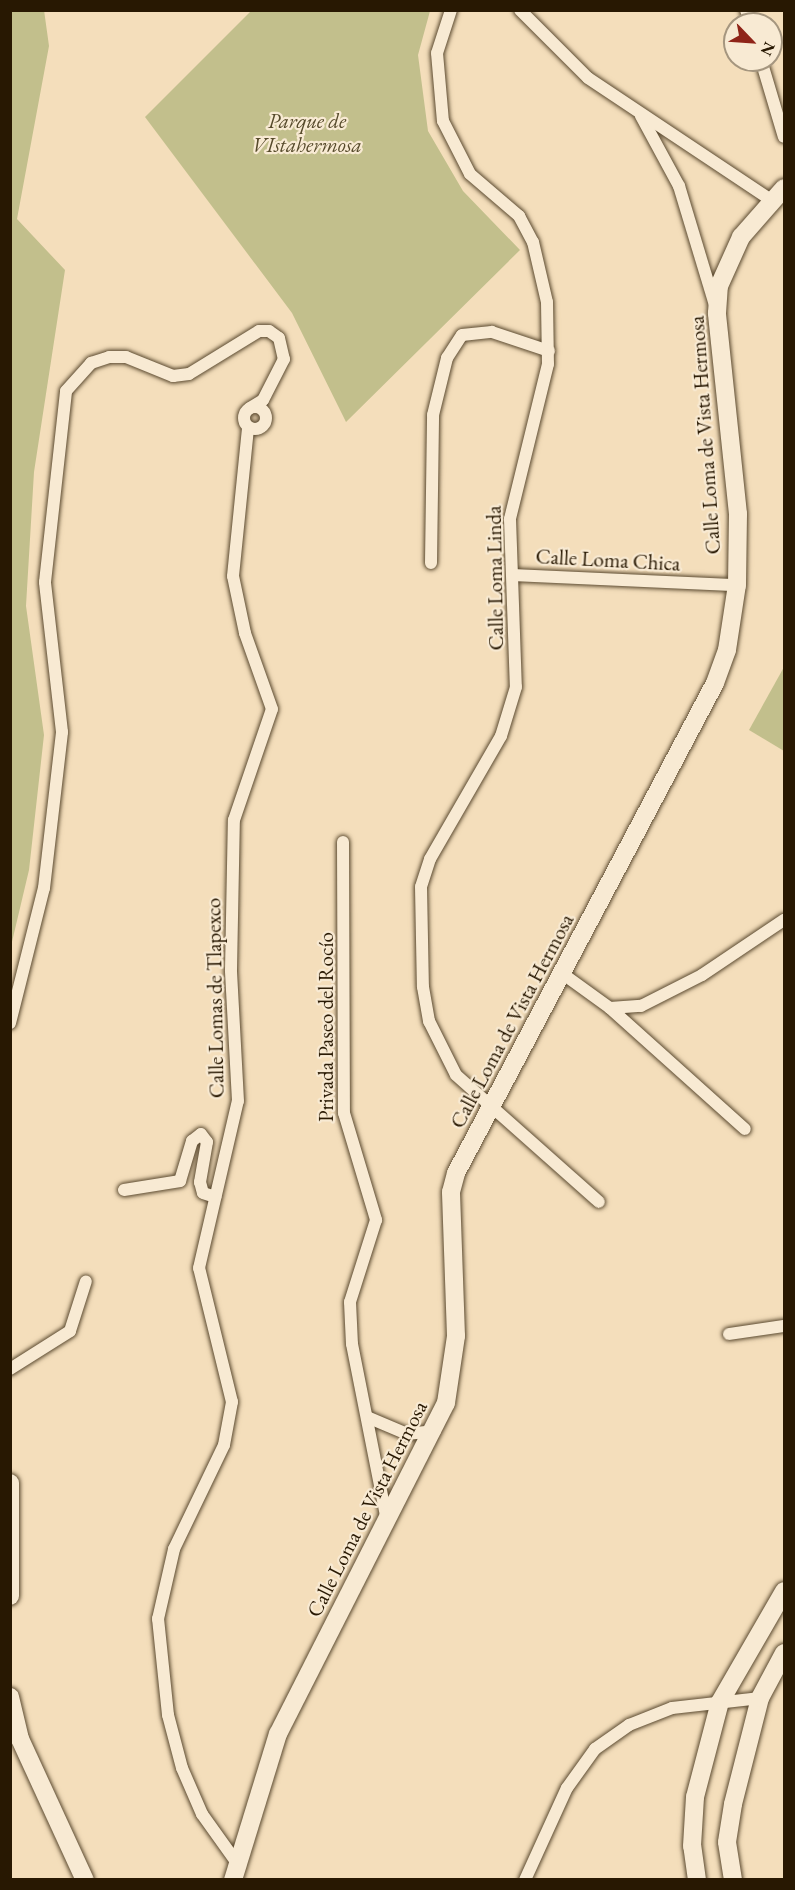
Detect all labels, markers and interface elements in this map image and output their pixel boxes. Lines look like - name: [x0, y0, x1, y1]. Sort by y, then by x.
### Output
- north arrow: [723, 12, 783, 72]
- text: N: [756, 39, 780, 59]
- park label: Parque de VIstahermosa: [252, 108, 362, 158]
- street label: Calle Loma de Vista Hermosa: [684, 315, 726, 555]
- street label: Calle Loma Linda: [481, 505, 509, 651]
- street label: Calle Loma Chica: [535, 544, 681, 576]
- street label: Calle Lomas de Tlapexco: [201, 898, 229, 1098]
- street label: Calle Loma de Vista Hermosa: [445, 909, 579, 1133]
- street label: Privada Paseo del Rocío: [313, 932, 339, 1122]
- street label: Calle Loma de Vista Hermosa: [301, 1397, 433, 1621]

